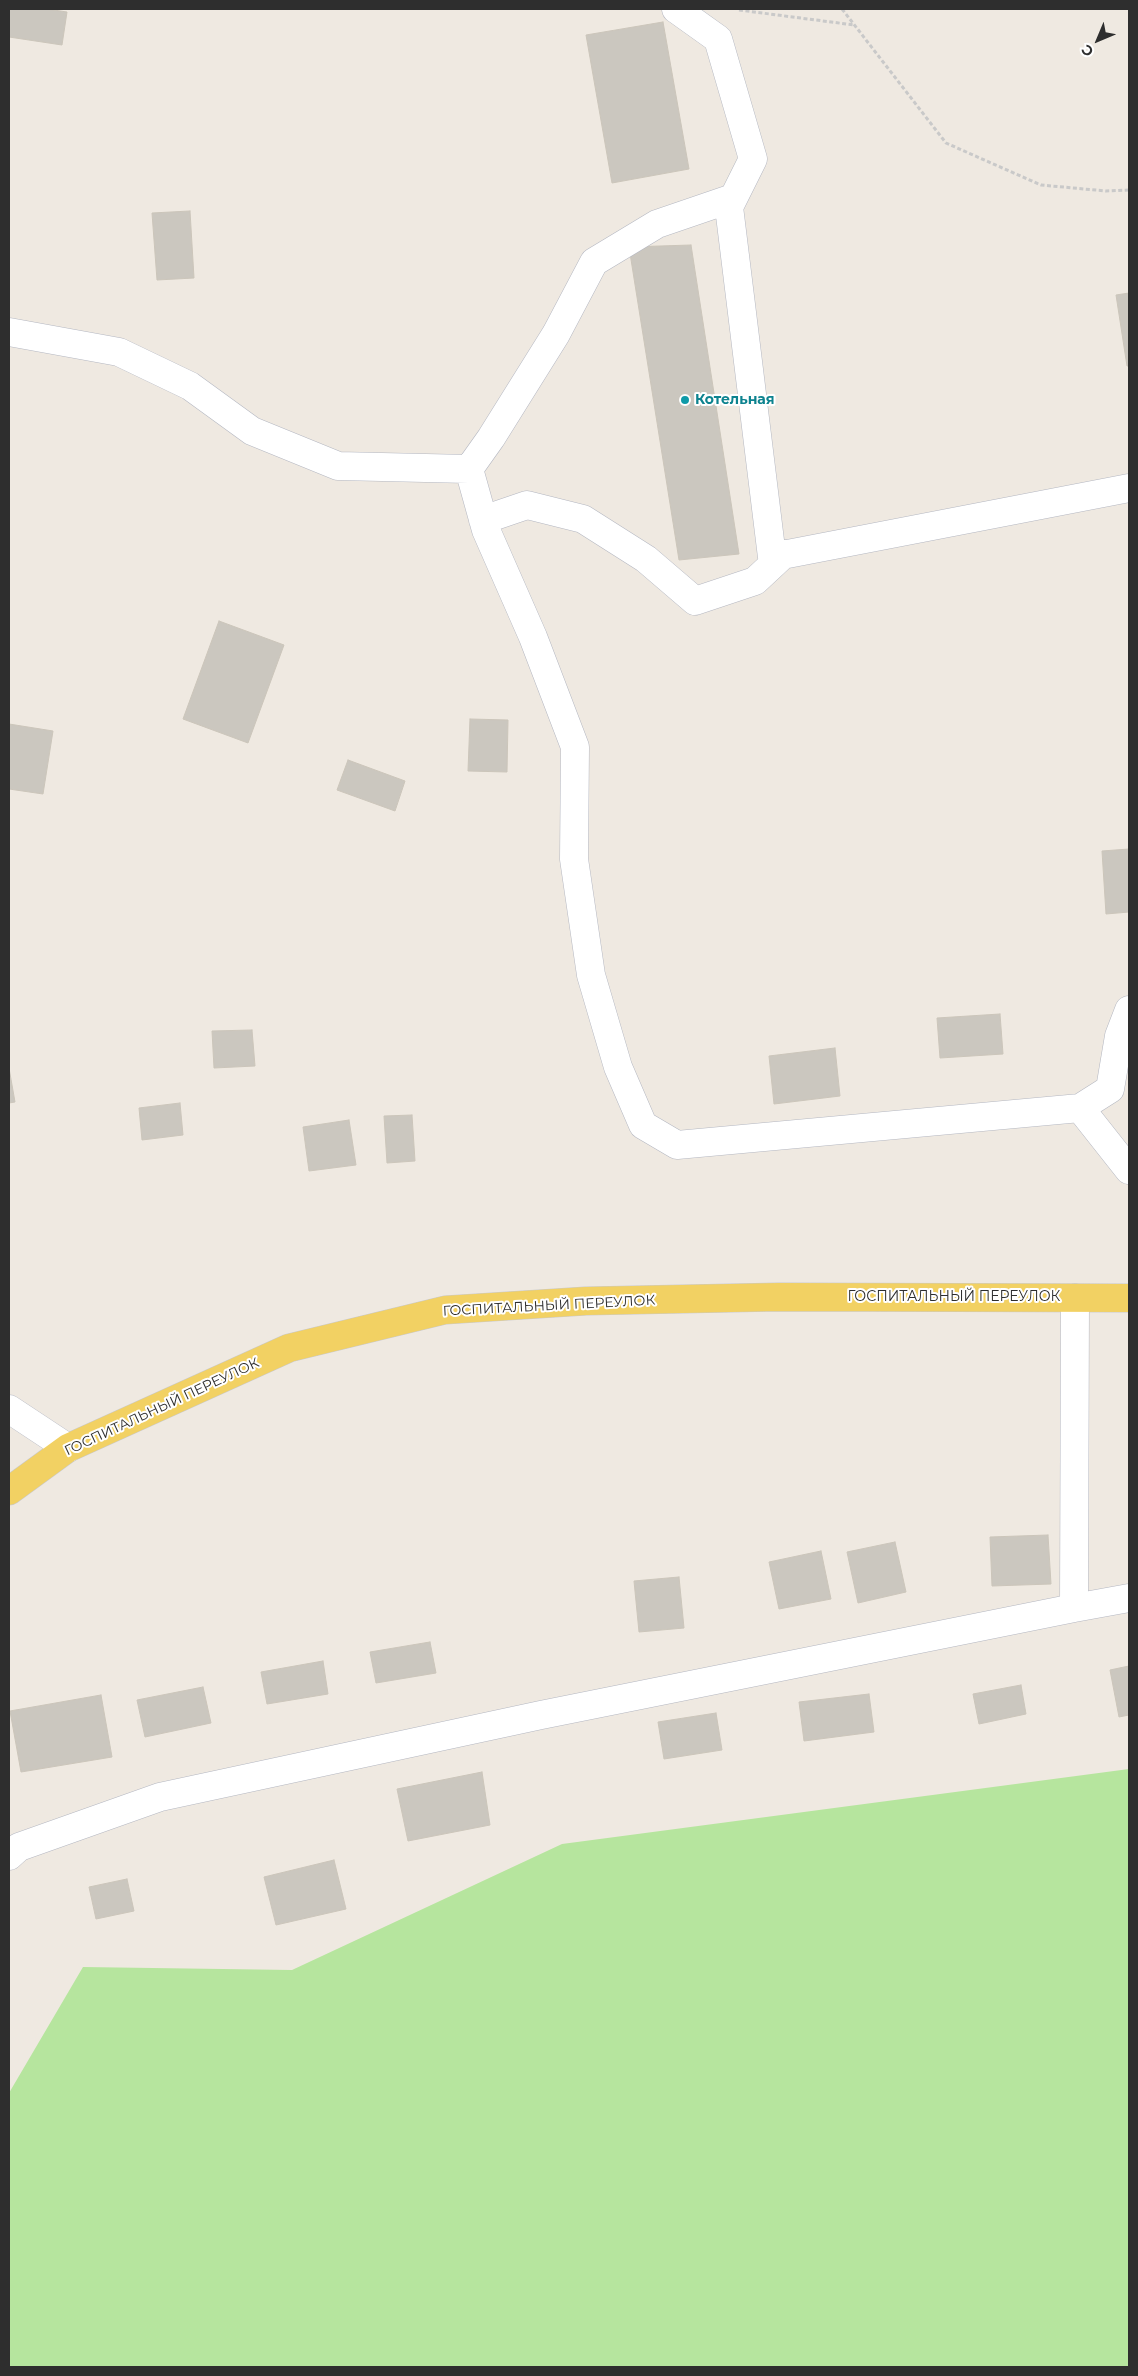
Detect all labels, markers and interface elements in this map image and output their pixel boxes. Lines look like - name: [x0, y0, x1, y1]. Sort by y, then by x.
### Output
- north arrow: [1073, 15, 1123, 65]
- text: С: [1077, 41, 1097, 61]
- place label: Котельная: [695, 392, 775, 408]
- marker: Котельная: [679, 394, 691, 406]
- street label: ГОСПИТАЛЬНЫЙ ПЕРЕУЛОК: [848, 1289, 1060, 1305]
- street label: ГОСПИТАЛЬНЫЙ ПЕРЕУЛОК: [442, 1292, 656, 1320]
- street label: ГОСПИТАЛЬНЫЙ ПЕРЕУЛОК: [62, 1354, 262, 1460]

